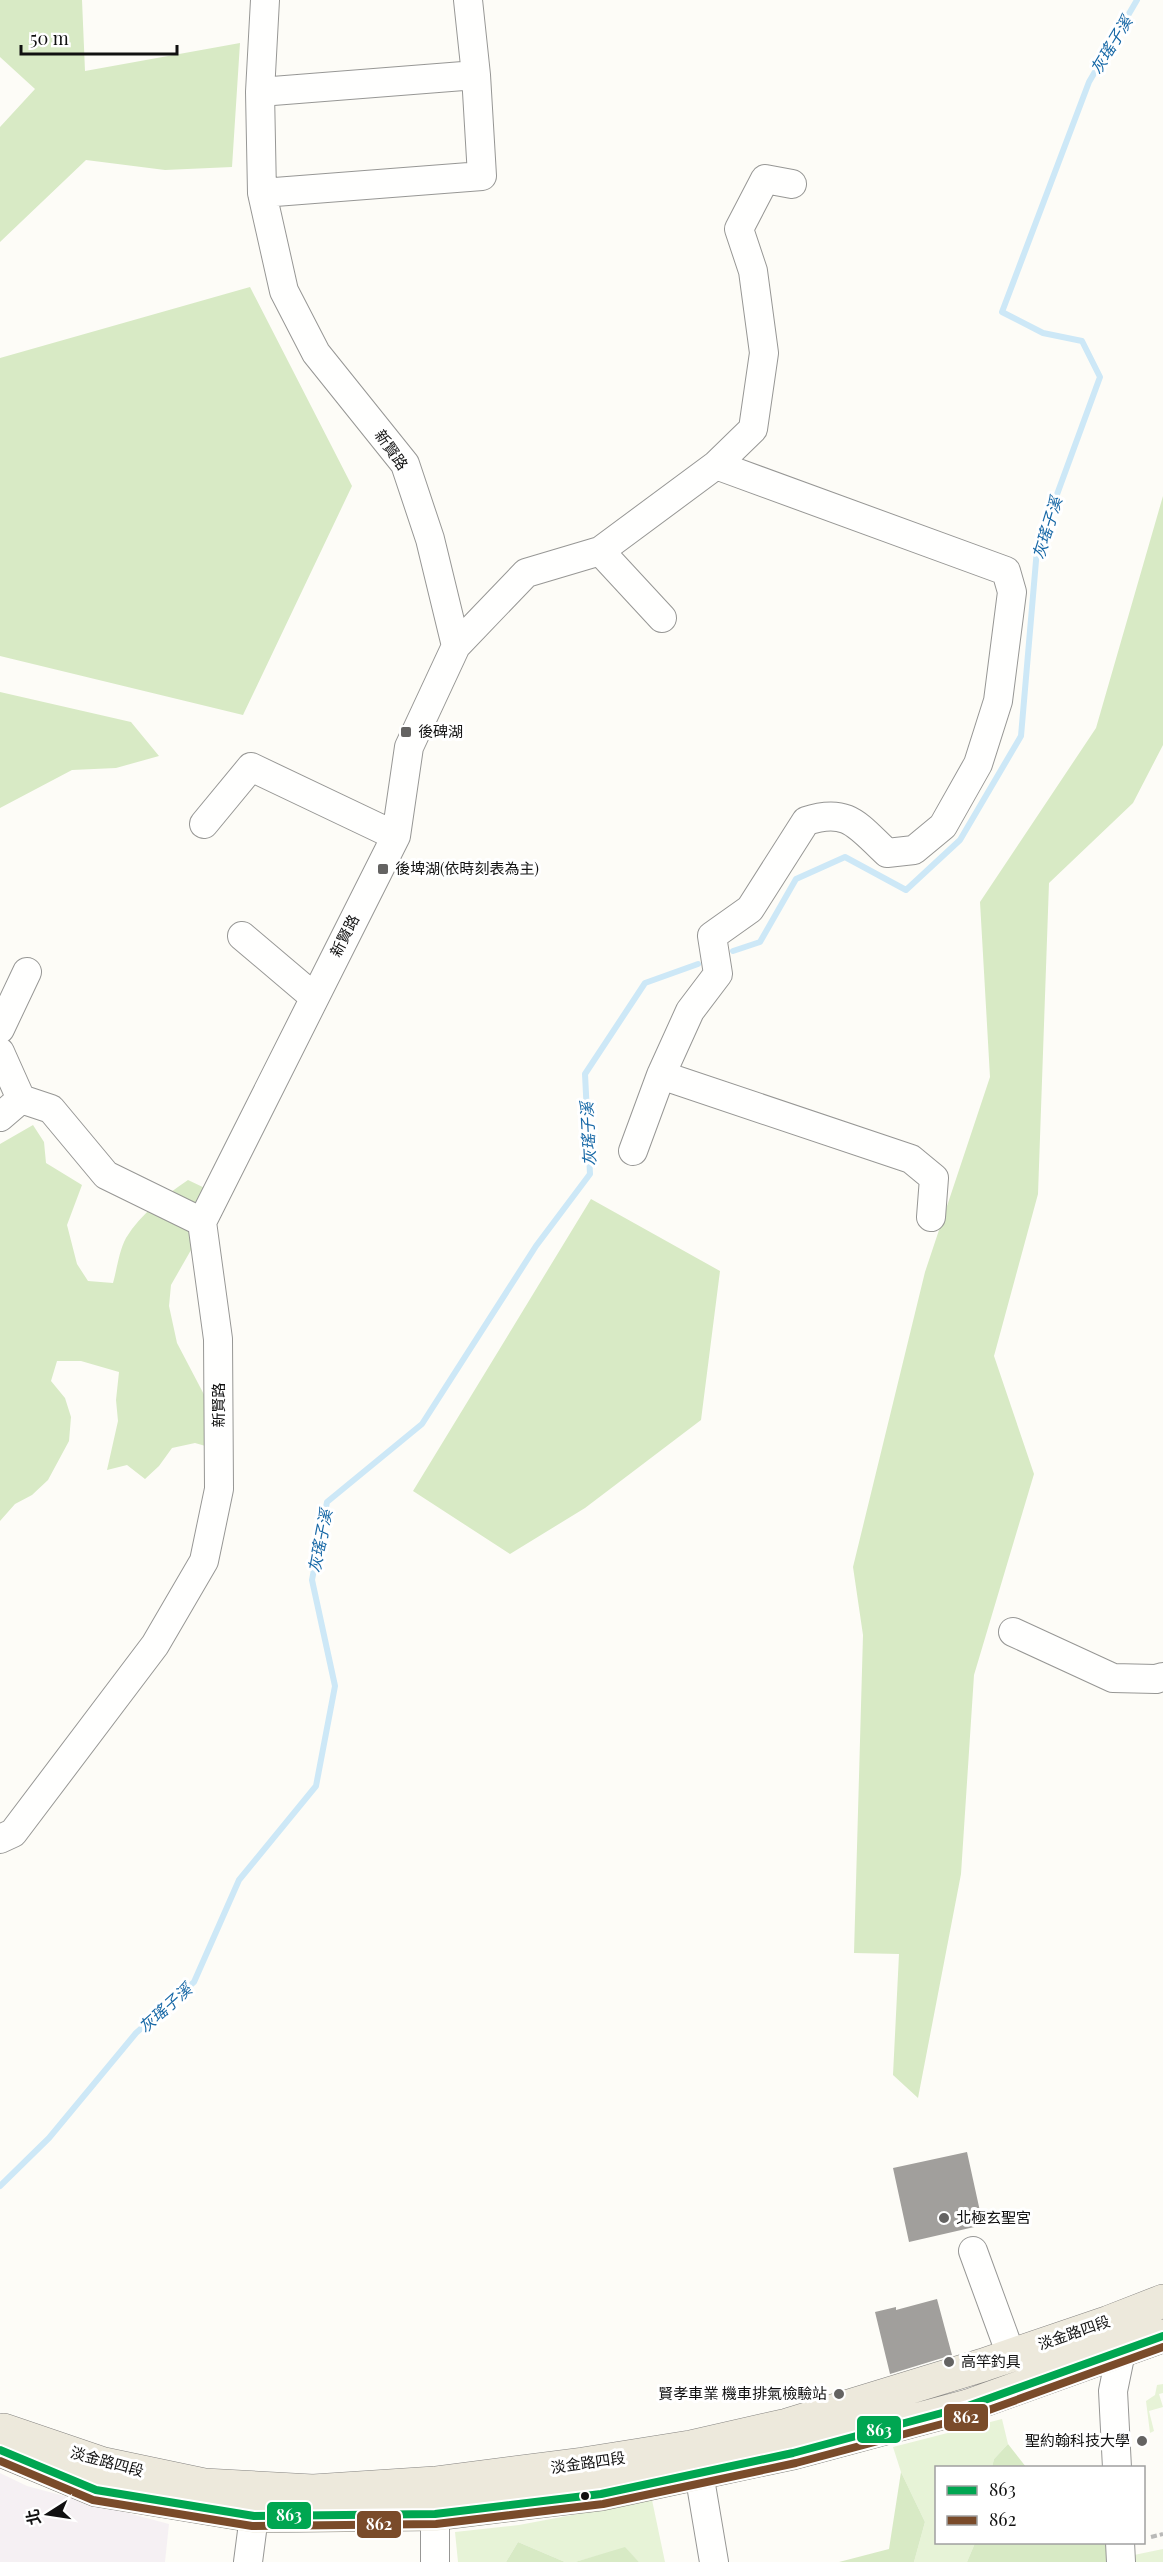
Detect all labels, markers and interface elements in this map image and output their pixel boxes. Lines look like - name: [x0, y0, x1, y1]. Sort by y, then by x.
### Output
- water label: 灰瑤子溪: [1085, 10, 1137, 78]
- scale bar: [21, 18, 177, 56]
- text: 50 m: [30, 26, 69, 50]
- street label: 新賢路: [371, 425, 413, 474]
- water label: 灰瑤子溪: [1027, 492, 1067, 562]
- place label: 後碑湖: [418, 721, 463, 741]
- marker: 後碑湖: [399, 725, 413, 739]
- place label: 後埤湖(依時刻表為主): [395, 858, 539, 878]
- marker: 後埤湖(依時刻表為主): [376, 862, 390, 876]
- street label: 新賢路: [325, 911, 363, 960]
- water label: 灰瑤子溪: [575, 1100, 600, 1167]
- street label: 新賢路: [208, 1382, 228, 1428]
- water label: 灰瑤子溪: [303, 1506, 336, 1574]
- water label: 灰瑤子溪: [134, 1977, 197, 2037]
- place label: 北極玄聖宮: [956, 2207, 1031, 2227]
- marker: 北極玄聖宮: [937, 2211, 951, 2225]
- street label: 淡金路四段: [1035, 2310, 1112, 2354]
- place label: 高竿釣具: [961, 2351, 1021, 2371]
- marker: 高竿釣具: [942, 2355, 956, 2369]
- place label: 賢孝車業 機車排氣檢驗站: [658, 2383, 827, 2403]
- marker: 賢孝車業 機車排氣檢驗站: [832, 2387, 846, 2401]
- line badge: 862: [943, 2403, 989, 2432]
- text: 862: [953, 2406, 979, 2427]
- line badge: 863: [856, 2415, 902, 2444]
- text: 863: [866, 2419, 892, 2440]
- place label: 聖約翰科技大學: [1025, 2430, 1130, 2450]
- marker: 聖約翰科技大學: [1135, 2434, 1149, 2448]
- street label: 淡金路四段: [68, 2442, 146, 2480]
- street label: 淡金路四段: [549, 2447, 626, 2477]
- legend: [935, 2466, 1145, 2544]
- text: 863: [989, 2477, 1016, 2501]
- north arrow: [18, 2484, 78, 2544]
- unlabelled marker: [579, 2490, 591, 2502]
- line badge: 863: [266, 2501, 312, 2530]
- text: 863: [276, 2504, 302, 2525]
- text: 北: [21, 2507, 45, 2527]
- text: 862: [989, 2507, 1016, 2531]
- line badge: 862: [356, 2510, 402, 2539]
- text: 862: [366, 2513, 392, 2534]

